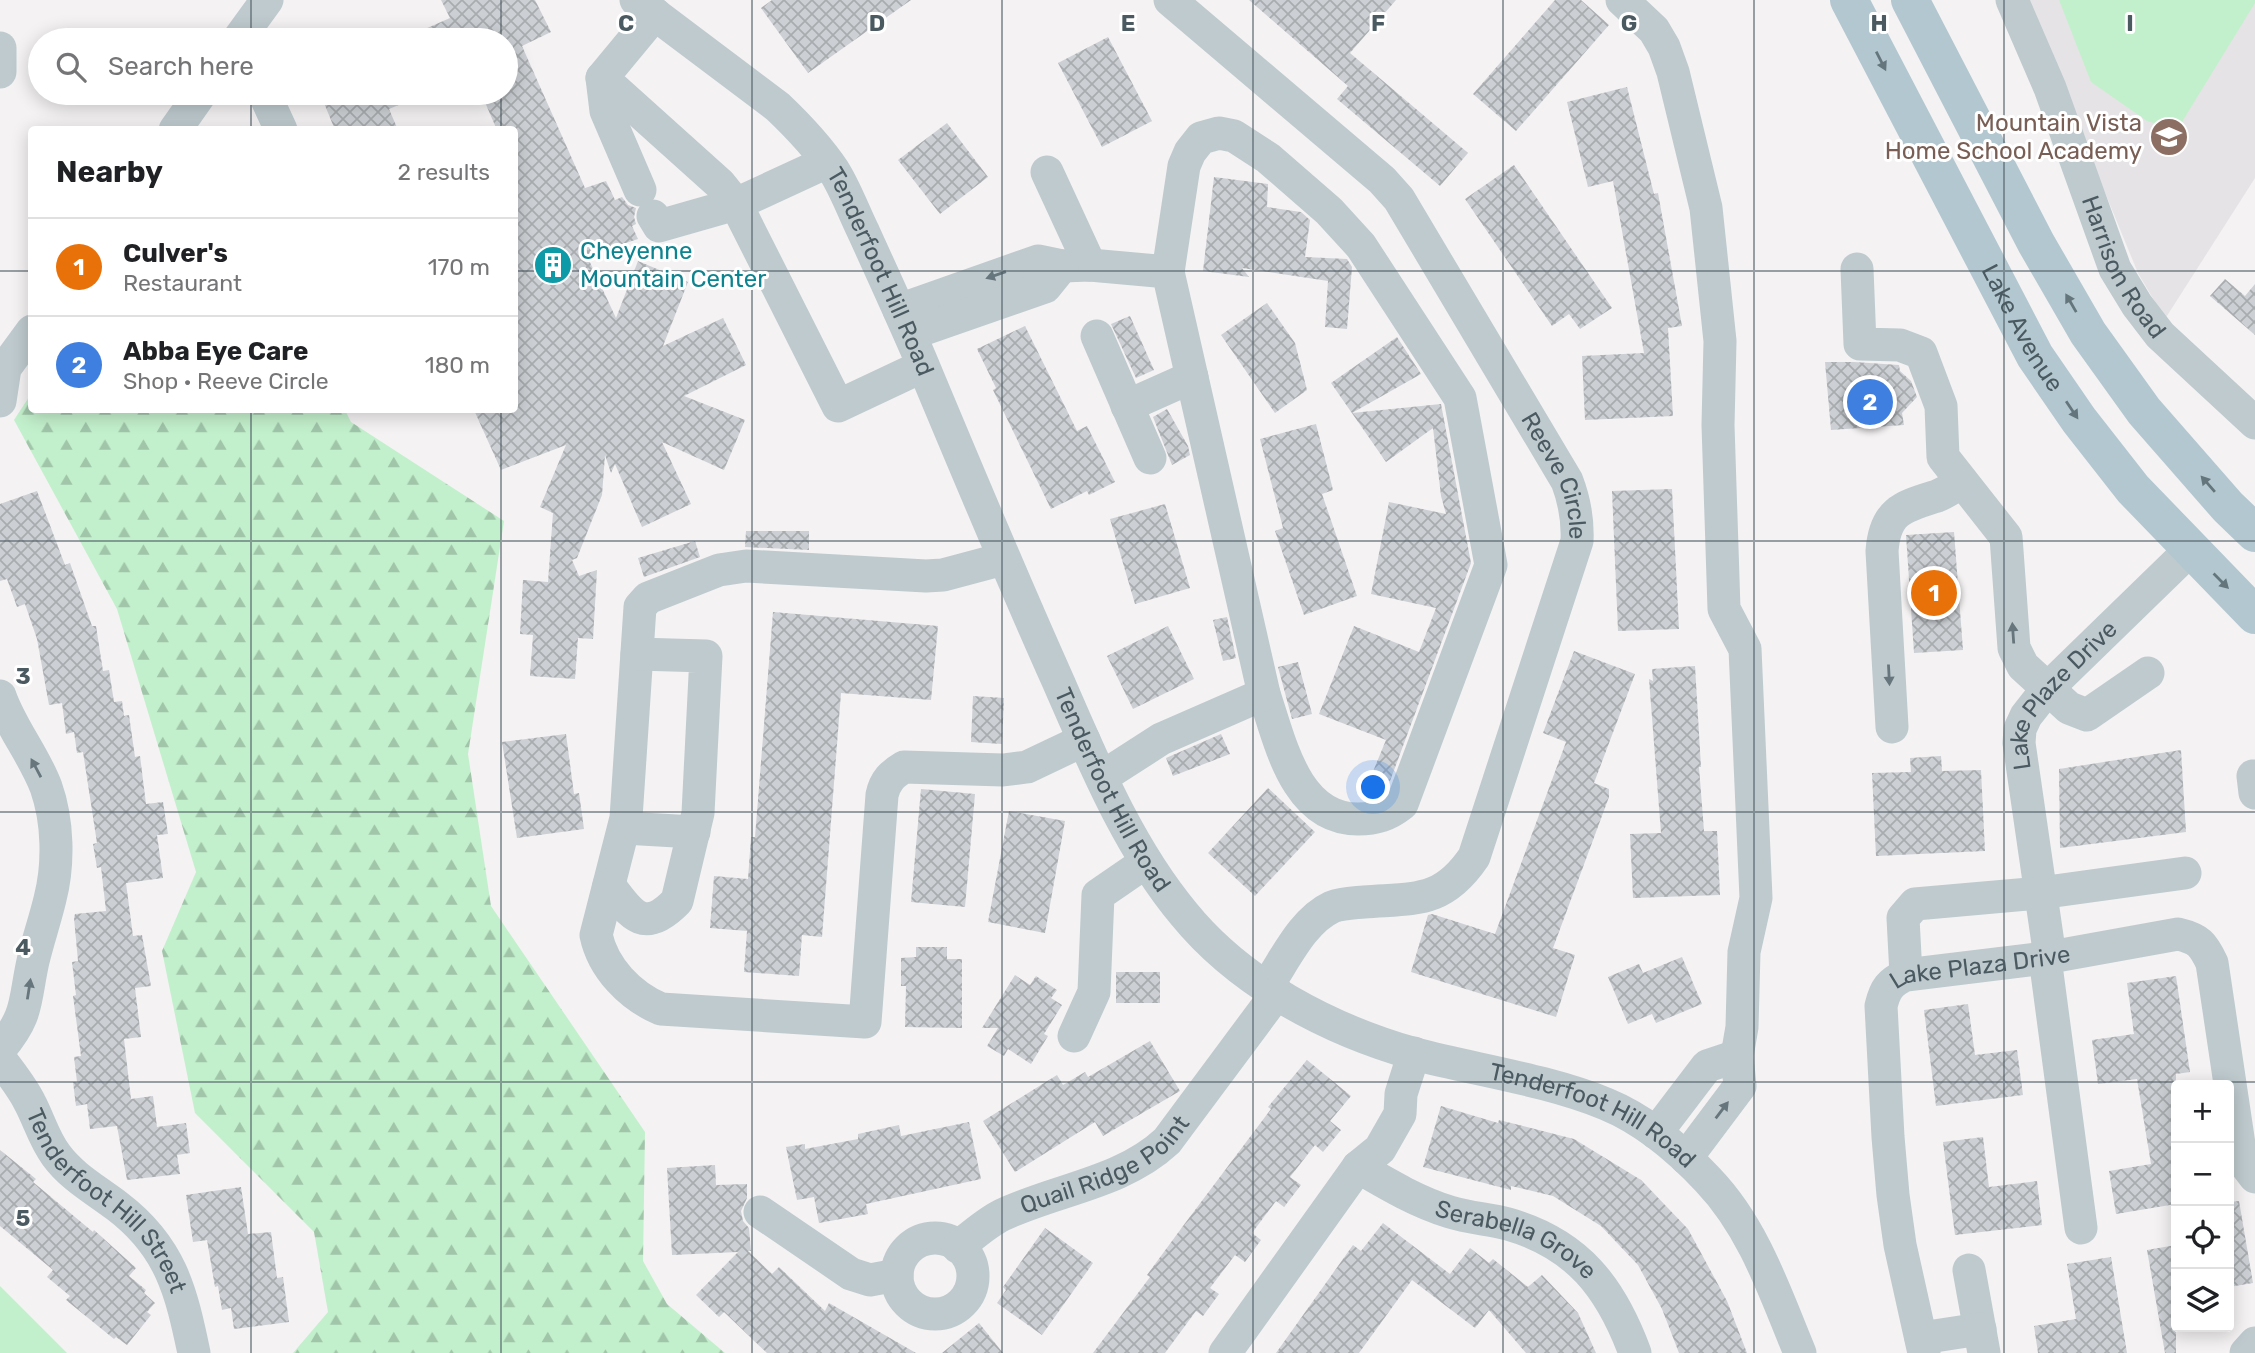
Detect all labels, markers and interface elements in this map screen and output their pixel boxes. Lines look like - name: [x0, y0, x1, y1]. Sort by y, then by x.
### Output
- text: C: [618, 9, 634, 37]
- text: D: [869, 9, 885, 37]
- text: E: [1121, 9, 1135, 37]
- text: F: [1371, 9, 1385, 37]
- text: G: [1621, 9, 1637, 37]
- text: H: [1870, 9, 1888, 37]
- text: I: [2126, 9, 2134, 37]
- search box: [28, 28, 518, 105]
- icon: search: [52, 48, 90, 86]
- text: Search here: [108, 51, 254, 82]
- one-way arrow: [1874, 51, 1886, 71]
- place label: Mountain Vista Home School Academy: [1885, 109, 2142, 165]
- school or university icon: Mountain Vista Home School Academy: [2148, 116, 2190, 158]
- text: Nearby: [56, 154, 163, 190]
- text: 2 results: [398, 158, 490, 186]
- street label: Tenderfoot Hill Road: [821, 162, 940, 380]
- street label: Harrison Road: [2076, 192, 2172, 344]
- place label: Cheyenne Mountain Center: [580, 237, 766, 293]
- text: Culver's: [123, 238, 228, 269]
- building icon: Cheyenne Mountain Center: [532, 244, 574, 286]
- text: 1: [73, 253, 85, 281]
- text: 170 m: [428, 253, 490, 281]
- street label: Lake Avenue: [1976, 260, 2069, 397]
- text: Restaurant: [123, 269, 242, 297]
- one-way arrow: [986, 270, 1007, 281]
- one-way arrow: [2065, 294, 2077, 313]
- text: Abba Eye Care: [123, 336, 308, 367]
- text: 2: [72, 351, 86, 379]
- text: 180 m: [425, 351, 490, 379]
- text: Shop · Reeve Circle: [123, 367, 329, 395]
- pin: 2: [1847, 376, 1893, 428]
- one-way arrow: [2065, 401, 2078, 420]
- street label: Reeve Circle: [1515, 407, 1591, 540]
- one-way arrow: [2200, 475, 2216, 493]
- pin: 1: [1911, 567, 1957, 619]
- one-way arrow: [2213, 573, 2230, 590]
- street label: Lake Plaze Drive: [2005, 615, 2123, 772]
- one-way arrow: [2007, 622, 2018, 644]
- text: 3: [15, 662, 31, 690]
- one-way arrow: [1884, 665, 1895, 687]
- street label: Tenderfoot Hill Road: [1049, 684, 1176, 897]
- one-way arrow: [30, 758, 42, 778]
- your location: [1356, 770, 1390, 804]
- text: 4: [15, 933, 31, 961]
- street label: Lake Plaza Drive: [1884, 940, 2072, 995]
- one-way arrow: [24, 978, 35, 1000]
- street label: Tenderfoot Hill Road: [1487, 1058, 1701, 1174]
- map controls: [2171, 1080, 2234, 1332]
- button: +: [2171, 1080, 2234, 1143]
- one-way arrow: [1714, 1101, 1728, 1119]
- street label: Tenderfoot Hill Street: [21, 1104, 192, 1297]
- street label: Quail Ridge Point: [1016, 1110, 1195, 1220]
- button: −: [2171, 1143, 2234, 1206]
- street label: Serabella Grove: [1432, 1194, 1603, 1285]
- text: 5: [16, 1204, 31, 1232]
- button: locate: [2171, 1206, 2234, 1269]
- button: layers: [2171, 1269, 2234, 1332]

